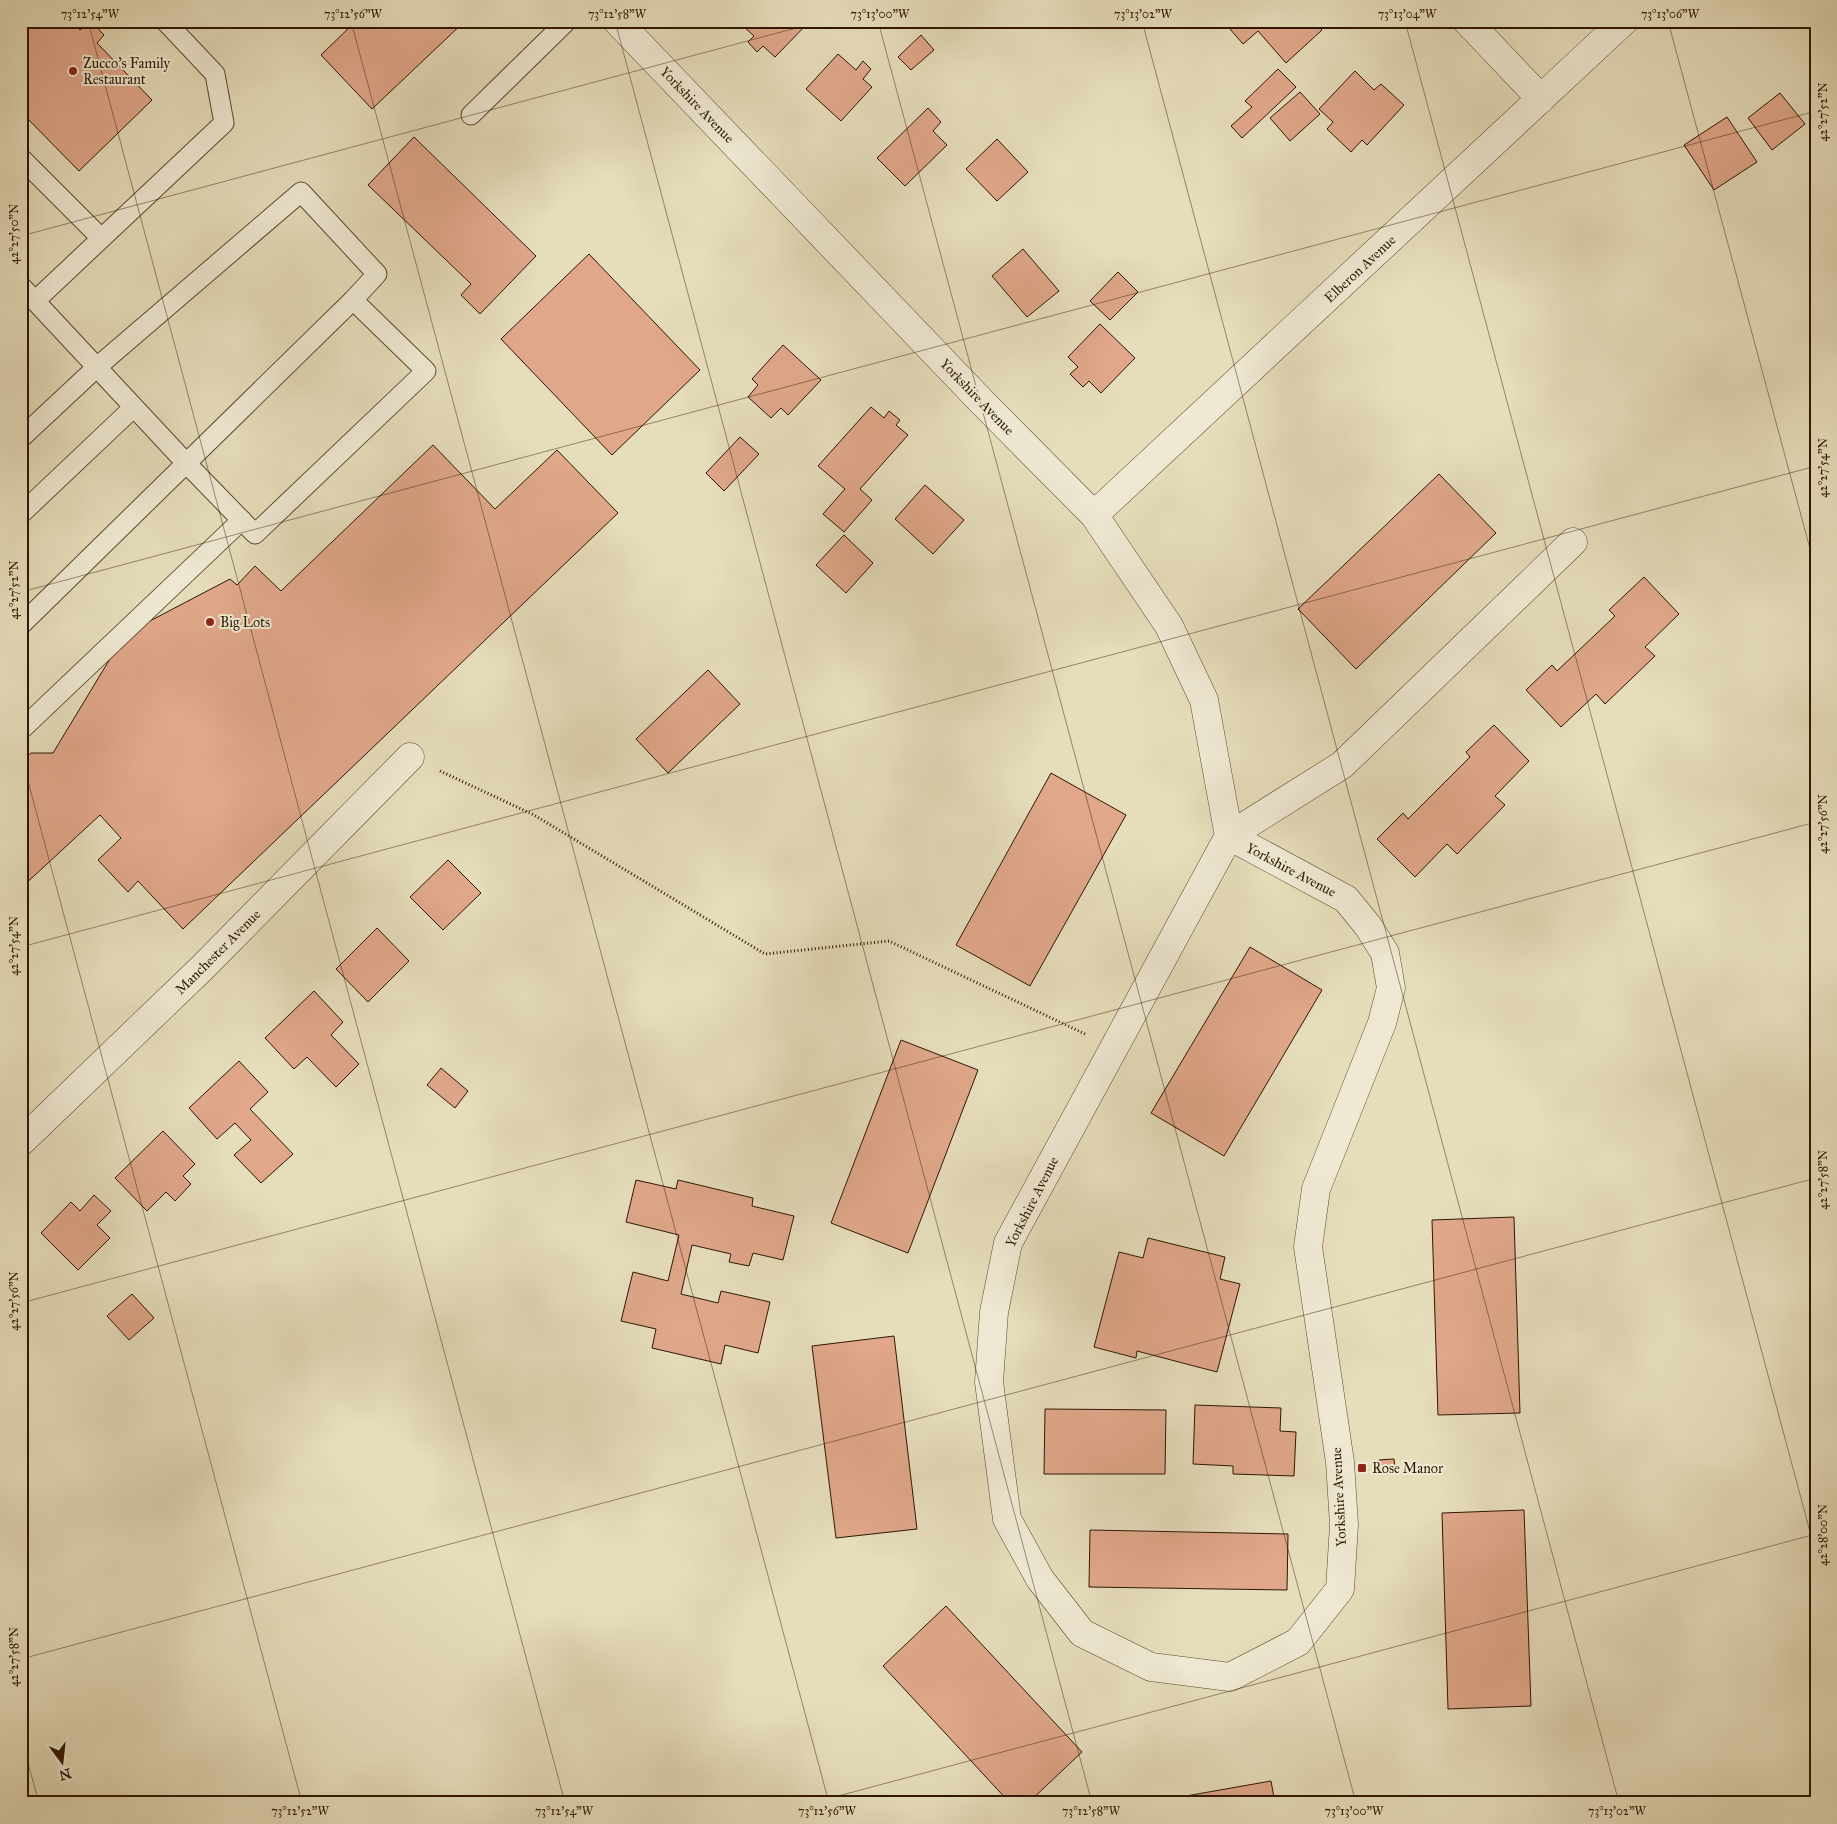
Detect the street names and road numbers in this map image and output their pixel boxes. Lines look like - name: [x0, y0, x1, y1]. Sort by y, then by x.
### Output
- street label: Yorkshire Avenue: [656, 63, 738, 147]
- street label: Elberon Avenue: [1321, 232, 1399, 306]
- street label: Yorkshire Avenue: [936, 355, 1018, 439]
- street label: Yorkshire Avenue: [1243, 839, 1339, 901]
- street label: Manchester Avenue: [172, 906, 264, 998]
- street label: Yorkshire Avenue: [1002, 1154, 1062, 1250]
- street label: Yorkshire Avenue: [1328, 1447, 1350, 1547]

